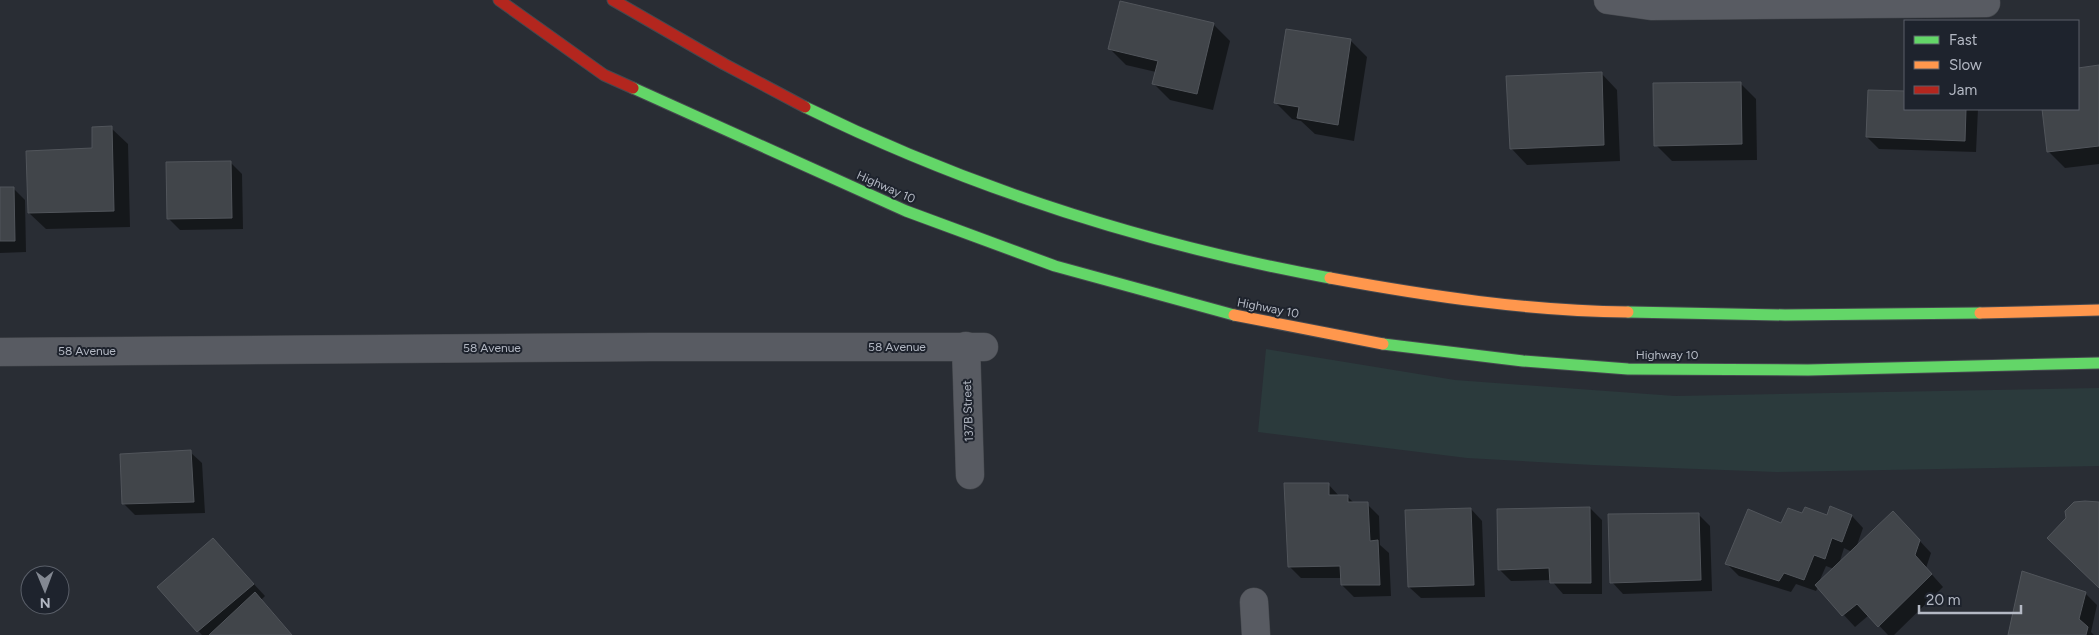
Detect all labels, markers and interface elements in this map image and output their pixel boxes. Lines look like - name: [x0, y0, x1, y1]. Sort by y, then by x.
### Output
- legend: [1904, 20, 2079, 110]
- text: Fast: [1949, 31, 1978, 49]
- text: Slow: [1949, 56, 1982, 74]
- text: Jam: [1949, 81, 1977, 99]
- street label: Highway 10: [855, 168, 918, 206]
- street label: Highway 10: [1236, 295, 1300, 321]
- street label: 58 Avenue: [868, 340, 926, 354]
- street label: 58 Avenue: [463, 341, 521, 355]
- street label: 58 Avenue: [58, 344, 116, 358]
- street label: Highway 10: [1636, 348, 1699, 362]
- street label: 137B Street: [960, 379, 976, 442]
- north arrow: [20, 565, 70, 615]
- scale bar: [1919, 582, 2022, 614]
- text: 20 m: [1926, 591, 1960, 609]
- text: N: [40, 594, 51, 611]

